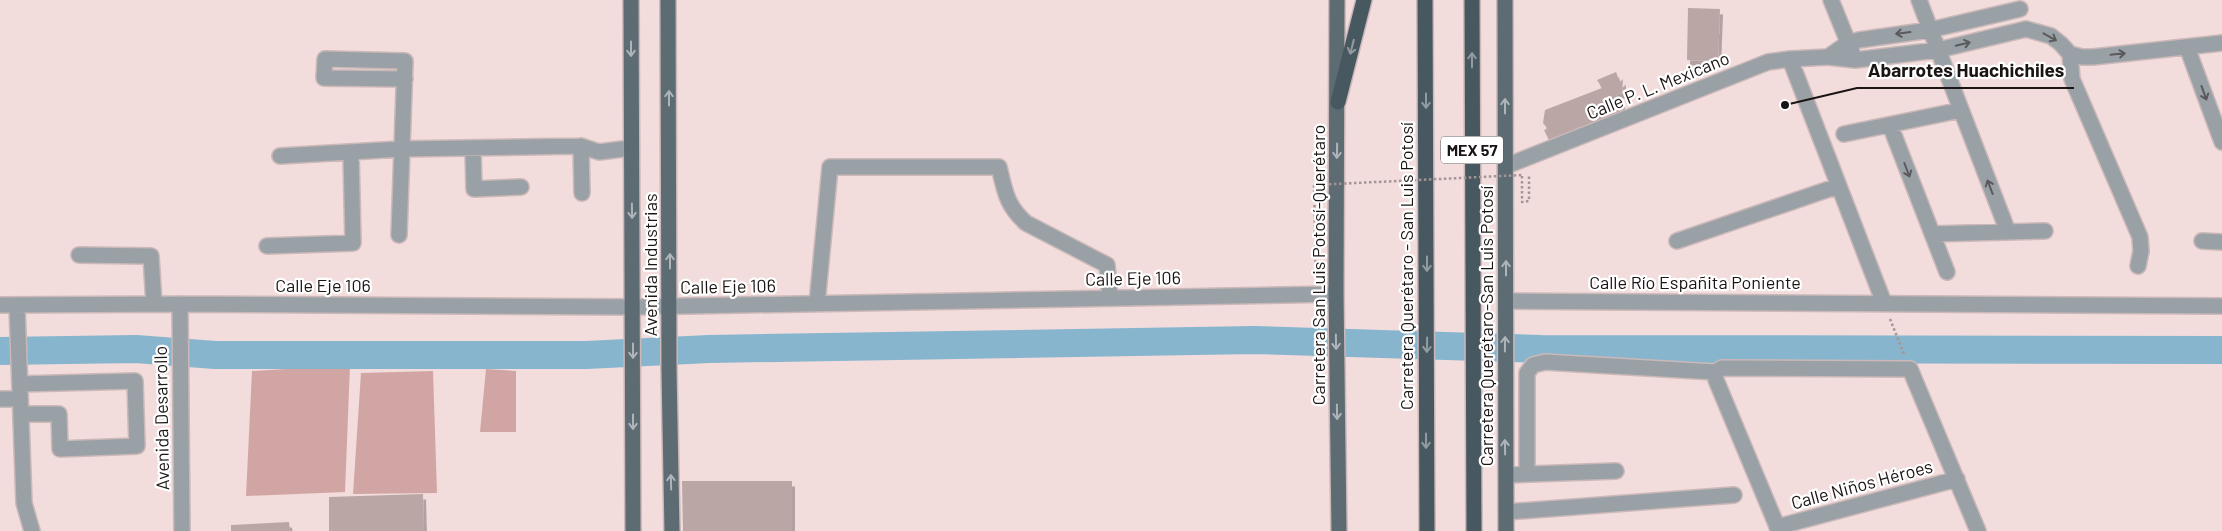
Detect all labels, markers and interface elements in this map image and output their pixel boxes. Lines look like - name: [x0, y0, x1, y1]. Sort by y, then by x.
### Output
- one-way arrow: [1896, 28, 1912, 38]
- one-way arrow: [2043, 32, 2058, 42]
- one-way arrow: [1347, 39, 1356, 55]
- one-way arrow: [1954, 39, 1970, 48]
- one-way arrow: [626, 40, 636, 56]
- street label: Calle P. L. Mexicano: [1583, 46, 1732, 124]
- one-way arrow: [2110, 49, 2126, 59]
- one-way arrow: [1467, 52, 1477, 68]
- callout: Abarrotes Huachichiles: [1857, 54, 2074, 88]
- text: Abarrotes Huachichiles: [1868, 58, 2064, 81]
- one-way arrow: [2200, 84, 2209, 100]
- one-way arrow: [664, 90, 674, 106]
- one-way arrow: [1421, 93, 1430, 109]
- one-way arrow: [1500, 98, 1510, 114]
- street label: Carretera Querétaro - San Luis Potosí: [1395, 122, 1417, 410]
- street label: Carretera San Luis Potosí-Querétaro: [1307, 125, 1329, 405]
- road number: MEX 57: [1441, 136, 1503, 164]
- one-way arrow: [1332, 142, 1342, 158]
- one-way arrow: [1903, 162, 1912, 177]
- one-way arrow: [1985, 179, 1994, 194]
- street label: Carretera Querétaro-San Luis Potosí: [1475, 186, 1497, 466]
- street label: Avenida Industrias: [639, 193, 661, 337]
- one-way arrow: [627, 202, 637, 219]
- one-way arrow: [665, 253, 675, 269]
- one-way arrow: [1422, 255, 1432, 271]
- one-way arrow: [1501, 260, 1511, 276]
- street label: Calle Eje 106: [1085, 266, 1181, 290]
- street label: Calle Río Españita Poniente: [1589, 271, 1801, 293]
- street label: Calle Eje 106: [275, 274, 371, 296]
- street label: Calle Eje 106: [680, 274, 776, 298]
- one-way arrow: [1331, 334, 1341, 350]
- one-way arrow: [1422, 337, 1431, 353]
- one-way arrow: [1500, 337, 1510, 353]
- one-way arrow: [628, 342, 638, 358]
- street label: Avenida Desarrollo: [149, 346, 173, 490]
- one-way arrow: [1332, 403, 1342, 419]
- one-way arrow: [628, 414, 638, 430]
- one-way arrow: [1421, 432, 1431, 448]
- one-way arrow: [1501, 440, 1510, 456]
- street label: Calle Niños Héroes: [1789, 455, 1935, 514]
- one-way arrow: [666, 475, 676, 491]

